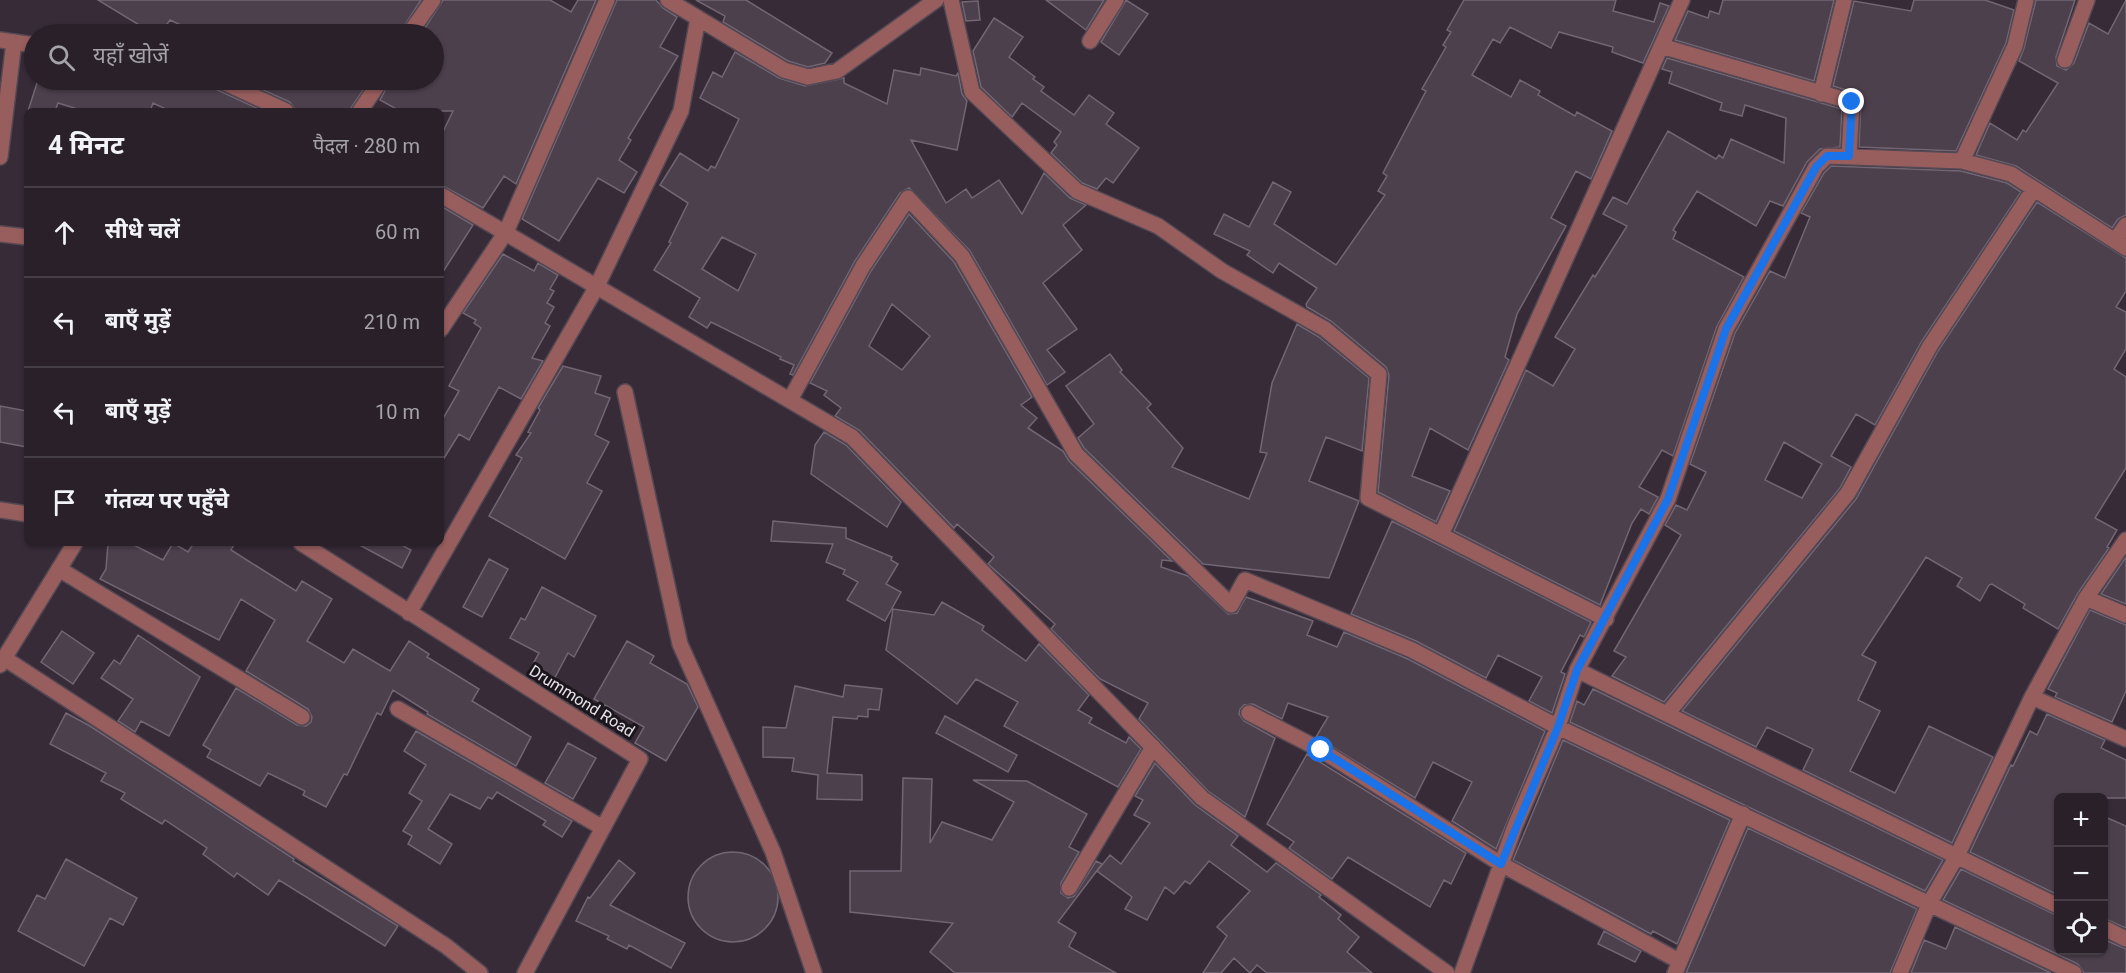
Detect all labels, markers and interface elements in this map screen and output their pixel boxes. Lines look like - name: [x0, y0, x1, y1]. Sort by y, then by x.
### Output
- search box: [24, 24, 444, 90]
- icon: search: [45, 41, 78, 74]
- text: यहाँ खोजें: [93, 43, 169, 68]
- route end: [1838, 88, 1864, 114]
- text: 4 मिनट: [48, 130, 124, 160]
- text: पैदल · 280 m: [313, 134, 420, 158]
- icon: ahead: [48, 216, 81, 249]
- text: सीधे चलें: [105, 218, 180, 243]
- text: 60 m: [375, 220, 420, 244]
- icon: left: [48, 306, 81, 339]
- text: बाएँ मुड़ें: [105, 308, 171, 333]
- text: 210 m: [364, 310, 420, 334]
- icon: left: [48, 396, 81, 429]
- text: बाएँ मुड़ें: [105, 398, 171, 423]
- text: 10 m: [375, 400, 420, 424]
- icon: arrive: [48, 486, 81, 519]
- text: गंतव्य पर पहुँचे: [105, 488, 229, 513]
- street label: Drummond Road: [526, 661, 638, 741]
- route start: [1307, 736, 1333, 762]
- map controls: [2054, 793, 2108, 955]
- button: +: [2054, 793, 2108, 847]
- button: −: [2054, 847, 2108, 901]
- button: locate: [2054, 901, 2108, 955]

